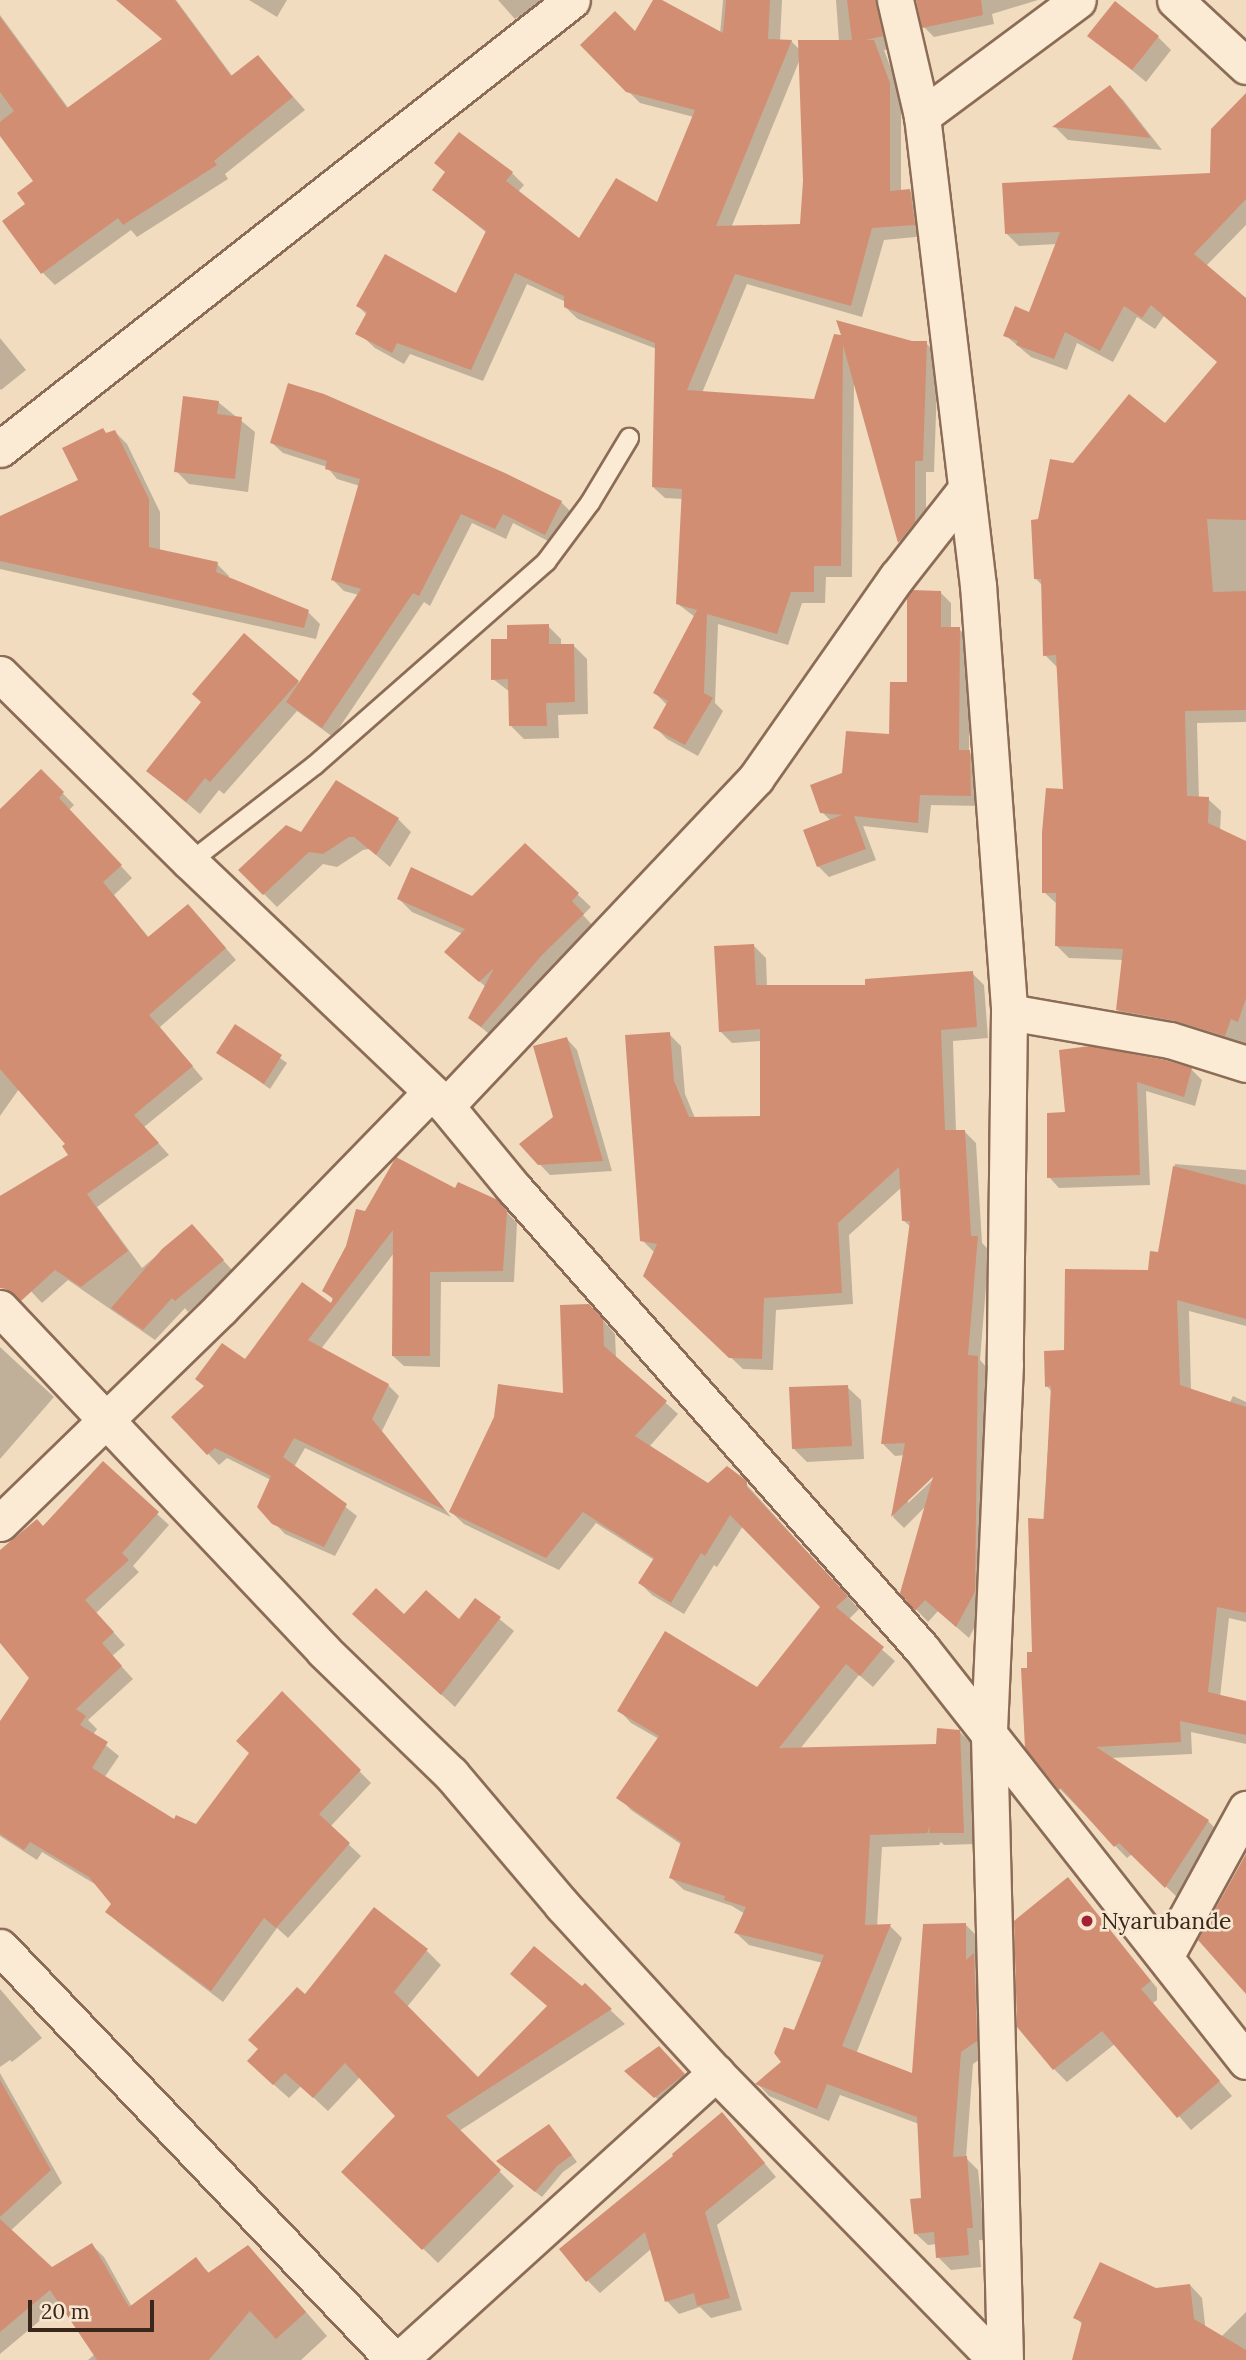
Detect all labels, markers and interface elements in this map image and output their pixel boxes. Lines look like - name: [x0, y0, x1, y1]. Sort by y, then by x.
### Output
- place label: Nyarubande: [1101, 1907, 1232, 1935]
- marker: Nyarubande: [1079, 1913, 1095, 1929]
- scale bar: [32, 2286, 158, 2330]
- text: 20 m: [41, 2298, 90, 2325]

